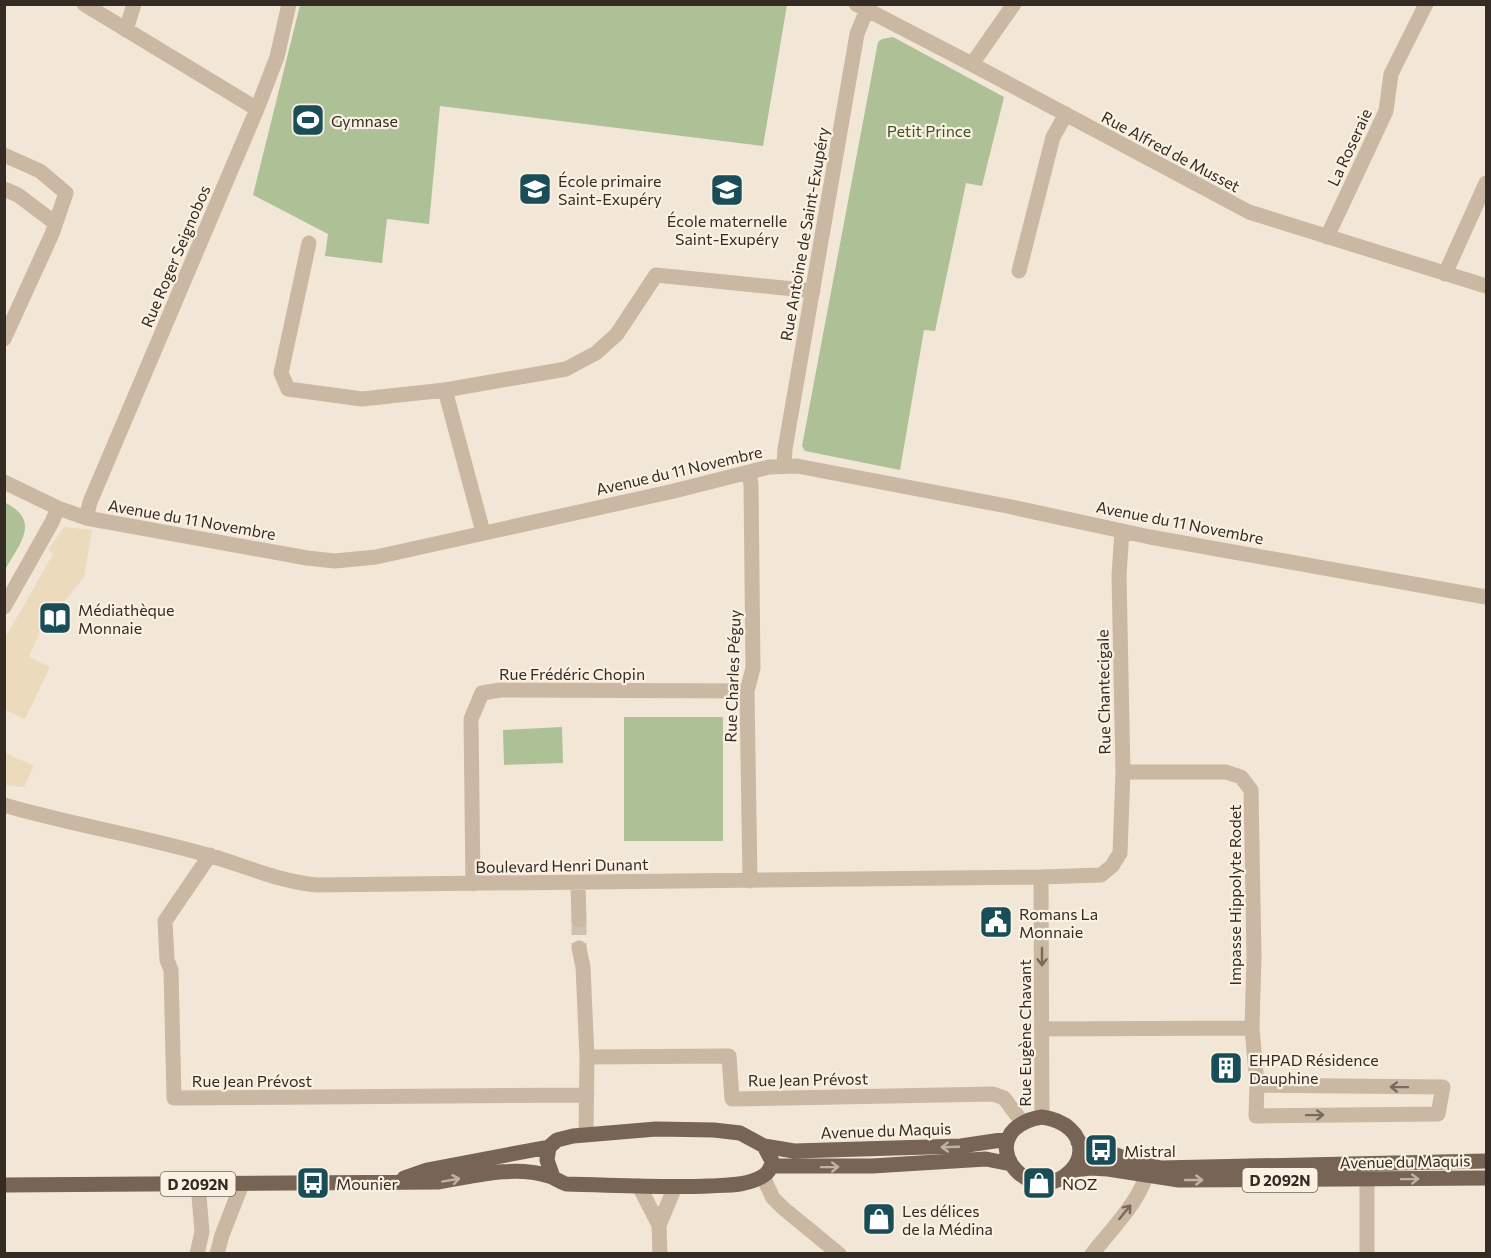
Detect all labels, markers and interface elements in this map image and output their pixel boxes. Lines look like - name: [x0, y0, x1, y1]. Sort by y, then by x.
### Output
- sports icon: Gymnase: [290, 102, 326, 138]
- street label: La Roseraie: [1323, 105, 1375, 189]
- street label: Rue Alfred de Musset: [1099, 107, 1244, 196]
- place label: Gymnase: [331, 111, 398, 130]
- park label: Petit Prince: [887, 121, 971, 140]
- street label: Rue Antoine de Saint-Exupéry: [776, 126, 832, 342]
- school or university icon: École primaire Saint-Exupéry: [517, 171, 553, 207]
- place label: École primaire Saint-Exupéry: [558, 171, 662, 208]
- school or university icon: École maternelle Saint-Exupéry: [709, 172, 745, 208]
- street label: Rue Roger Seignobos: [136, 182, 214, 330]
- place label: École maternelle Saint-Exupéry: [667, 211, 787, 248]
- street label: Avenue du 11 Novembre: [594, 442, 764, 498]
- street label: Avenue du 11 Novembre: [107, 495, 277, 543]
- street label: Avenue du 11 Novembre: [1095, 496, 1265, 548]
- library icon: Médiathèque Monnaie: [37, 600, 73, 636]
- place label: Médiathèque Monnaie: [78, 600, 174, 637]
- street label: Rue Charles Péguy: [720, 609, 744, 743]
- street label: Rue Chantecigale: [1092, 629, 1114, 755]
- street label: Rue Frédéric Chopin: [499, 664, 645, 683]
- street label: Impasse Hippolyte Rodet: [1225, 804, 1244, 986]
- street label: Boulevard Henri Dunant: [475, 854, 649, 876]
- public building icon: Romans La Monnaie: [978, 904, 1014, 940]
- place label: Romans La Monnaie: [1019, 904, 1098, 941]
- one-way arrow: [1037, 946, 1048, 966]
- street label: Rue Eugène Chavant: [1015, 959, 1034, 1107]
- building icon: EHPAD Résidence Dauphine: [1208, 1050, 1244, 1086]
- place label: EHPAD Résidence Dauphine: [1249, 1050, 1379, 1087]
- street label: Rue Jean Prévost: [748, 1068, 869, 1090]
- street label: Rue Jean Prévost: [192, 1071, 313, 1090]
- one-way arrow: [1390, 1081, 1410, 1092]
- one-way arrow: [1304, 1109, 1324, 1121]
- street label: Avenue du Maquis: [820, 1118, 952, 1142]
- bus stop icon: Mistral: [1083, 1132, 1119, 1168]
- one-way arrow: [941, 1141, 961, 1152]
- place label: Mistral: [1124, 1141, 1176, 1160]
- street label: Avenue du Maquis: [1339, 1150, 1471, 1172]
- one-way arrow: [819, 1161, 839, 1173]
- bus stop icon: Mounier: [295, 1165, 331, 1201]
- shop icon: NOZ: [1021, 1165, 1057, 1201]
- road number: D 2092N: [1242, 1168, 1318, 1192]
- road number: D 2092N: [160, 1172, 236, 1196]
- one-way arrow: [1400, 1173, 1420, 1185]
- place label: Mounier: [336, 1174, 398, 1193]
- one-way arrow: [440, 1174, 460, 1185]
- place label: NOZ: [1062, 1174, 1098, 1193]
- one-way arrow: [1184, 1174, 1204, 1186]
- shop icon: Les délices de la Médina: [861, 1201, 897, 1237]
- place label: Les délices de la Médina: [902, 1201, 993, 1238]
- one-way arrow: [1119, 1205, 1132, 1221]

